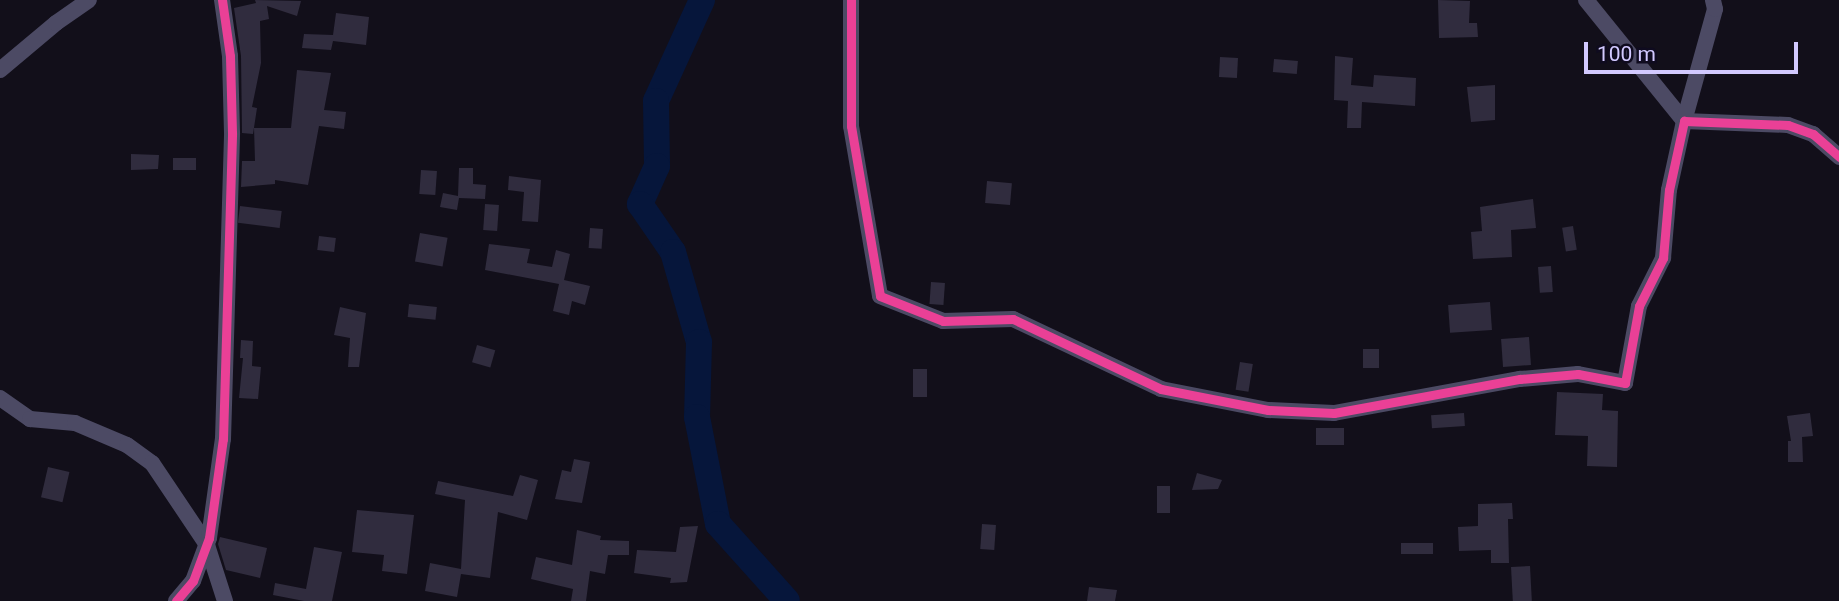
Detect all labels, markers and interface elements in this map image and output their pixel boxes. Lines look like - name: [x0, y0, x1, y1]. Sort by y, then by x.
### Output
- scale bar: [1587, 28, 1800, 72]
- text: 100 m: [1597, 42, 1656, 66]

